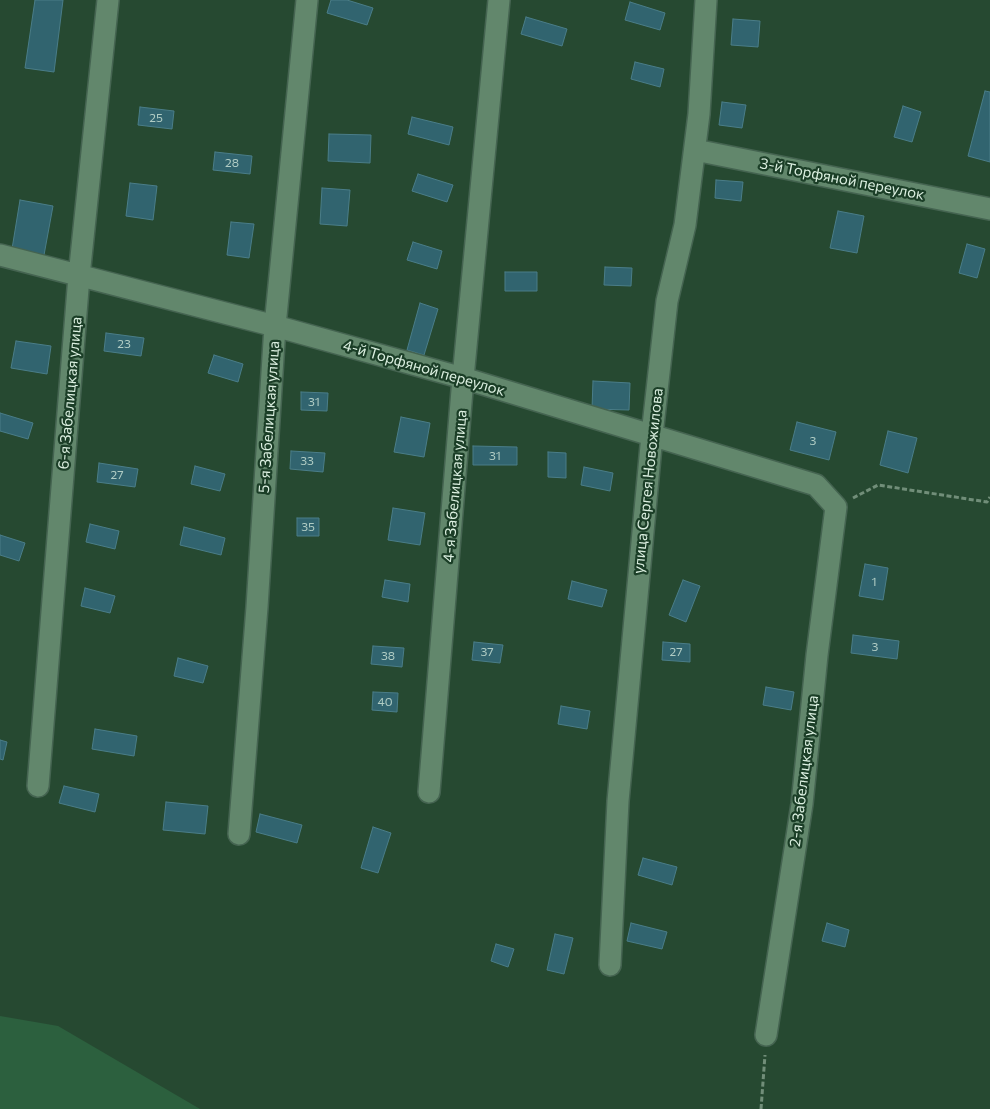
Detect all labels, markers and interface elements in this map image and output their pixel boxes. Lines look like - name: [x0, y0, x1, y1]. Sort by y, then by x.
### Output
- house number: 25: [149, 111, 163, 125]
- street label: 3-й Торфяной переулок: [758, 154, 926, 204]
- house number: 28: [225, 156, 239, 170]
- street label: 6-я Забелицкая улица: [54, 316, 86, 470]
- street label: 4-й Торфяной переулок: [341, 336, 507, 400]
- house number: 23: [117, 337, 131, 351]
- street label: 5-я Забелицкая улица: [255, 340, 283, 494]
- street label: улица Сергея Новожилова: [629, 387, 667, 575]
- house number: 31: [308, 395, 320, 409]
- street label: 4-я Забелицкая улица: [439, 409, 471, 563]
- house number: 3: [810, 434, 816, 448]
- house number: 31: [489, 449, 501, 463]
- house number: 33: [300, 454, 314, 468]
- house number: 27: [111, 468, 123, 482]
- house number: 35: [301, 520, 315, 534]
- house number: 1: [871, 575, 877, 589]
- house number: 3: [872, 640, 878, 654]
- house number: 37: [480, 645, 494, 659]
- house number: 27: [670, 645, 682, 659]
- house number: 38: [381, 649, 395, 663]
- street label: 2-я Забелицкая улица: [786, 694, 822, 848]
- house number: 40: [377, 695, 393, 709]

